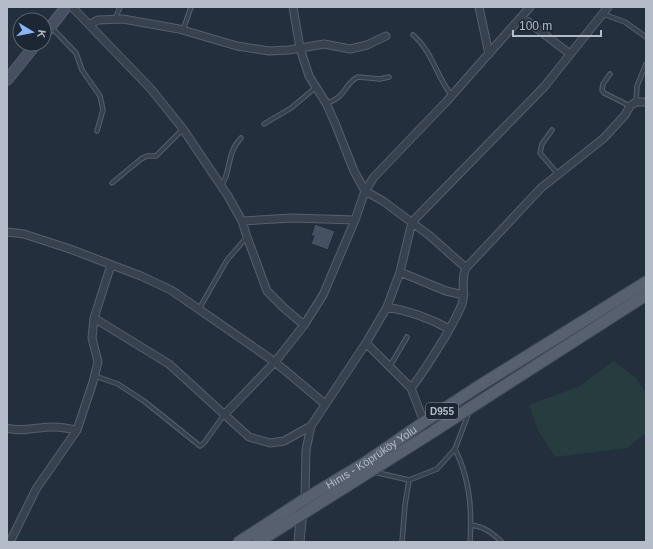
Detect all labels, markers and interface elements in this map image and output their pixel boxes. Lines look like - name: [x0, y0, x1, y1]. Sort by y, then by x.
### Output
- north arrow: [12, 12, 52, 52]
- scale bar: [513, 12, 601, 38]
- text: 100 m: [519, 19, 552, 33]
- text: K: [35, 29, 48, 39]
- road number: D955: [426, 403, 458, 419]
- street label: Hınıs - Köprüköy Yolu: [324, 423, 419, 491]

